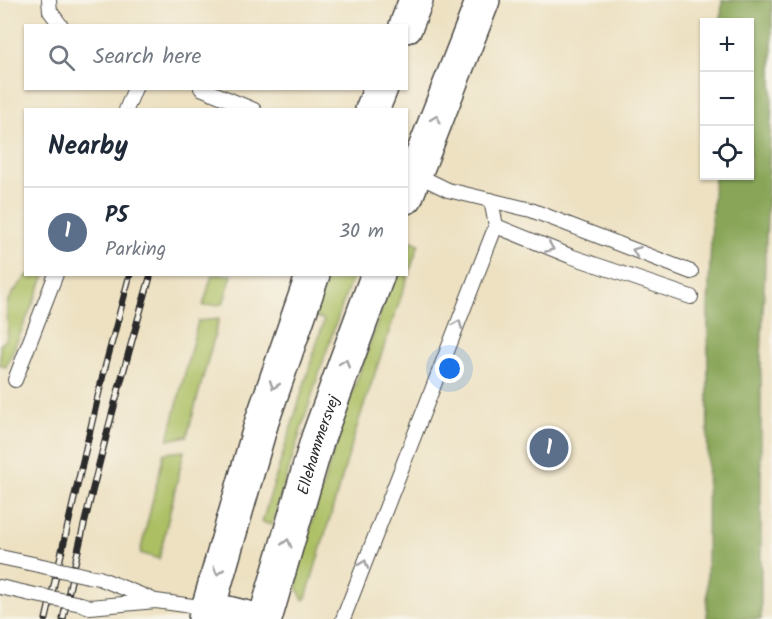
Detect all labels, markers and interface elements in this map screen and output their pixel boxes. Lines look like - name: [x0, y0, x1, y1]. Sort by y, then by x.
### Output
- map controls: [700, 18, 754, 180]
- button: +: [700, 18, 754, 72]
- search box: [24, 24, 408, 90]
- text: Search here: [93, 40, 201, 75]
- icon: search: [45, 41, 78, 74]
- button: −: [700, 72, 754, 126]
- one-way arrow: [429, 114, 441, 125]
- text: Nearby: [48, 126, 128, 168]
- button: locate: [700, 126, 754, 180]
- text: P5: [105, 199, 128, 234]
- text: 1: [64, 216, 71, 248]
- text: 30 m: [339, 216, 384, 248]
- text: Parking: [105, 234, 166, 266]
- one-way arrow: [544, 241, 555, 253]
- one-way arrow: [632, 246, 643, 258]
- one-way arrow: [451, 320, 464, 330]
- your location: [435, 354, 464, 383]
- one-way arrow: [338, 358, 350, 369]
- one-way arrow: [269, 379, 282, 390]
- street label: Ellehammersvej: [291, 391, 347, 498]
- pin: 1: [530, 426, 568, 470]
- one-way arrow: [280, 538, 292, 549]
- one-way arrow: [356, 560, 369, 570]
- one-way arrow: [213, 565, 225, 576]

